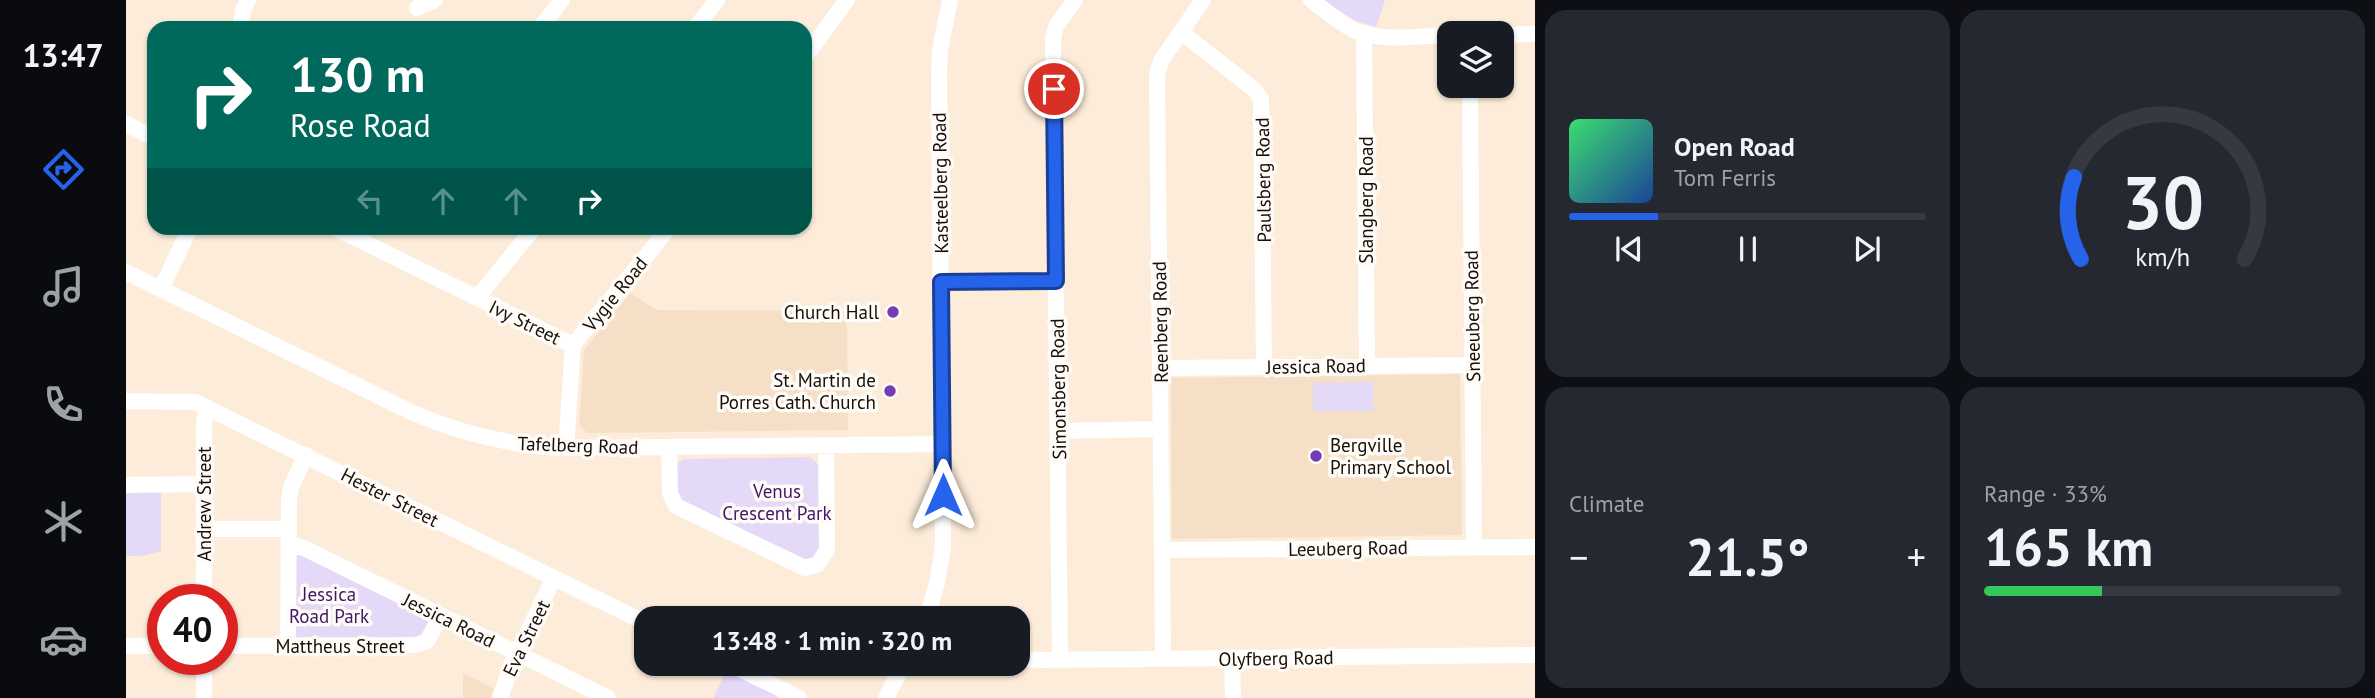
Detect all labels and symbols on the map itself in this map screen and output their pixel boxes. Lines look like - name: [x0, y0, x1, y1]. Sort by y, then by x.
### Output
- pin: [1024, 59, 1084, 119]
- street label: Kasteelberg Road: [927, 112, 953, 254]
- street label: Paulsberg Road: [1250, 117, 1276, 243]
- street label: Slangberg Road: [1354, 136, 1378, 264]
- street label: Sneeuberg Road: [1459, 250, 1485, 382]
- street label: Vygie Road: [577, 252, 652, 337]
- street label: Reenberg Road: [1147, 261, 1173, 383]
- street label: Ivy Street: [485, 294, 565, 350]
- place label: Church Hall: [784, 300, 879, 324]
- marker: Church Hall: [885, 304, 901, 320]
- street label: Simonsberg Road: [1045, 318, 1071, 460]
- street label: Jessica Road: [1265, 353, 1366, 379]
- place label: St. Martin de Porres Cath. Church: [719, 368, 876, 414]
- marker: St. Martin de Porres Cath. Church: [882, 383, 898, 399]
- street label: Tafelberg Road: [517, 431, 639, 459]
- place label: Bergville Primary School: [1330, 433, 1451, 479]
- street label: Andrew Street: [192, 446, 216, 561]
- marker: Bergville Primary School: [1308, 448, 1324, 464]
- position arrow: [906, 458, 980, 532]
- street label: Hester Street: [337, 462, 443, 532]
- park label: Venus Crescent Park: [722, 479, 832, 525]
- street label: Leeuberg Road: [1288, 535, 1408, 561]
- park label: Jessica Road Park: [289, 582, 369, 628]
- speed limit sign: 40: [147, 584, 238, 675]
- street label: Jessica Road: [398, 587, 499, 653]
- street label: Eva Street: [497, 595, 555, 680]
- street label: Mattheus Street: [275, 634, 405, 658]
- street label: Olyfberg Road: [1218, 645, 1334, 671]

